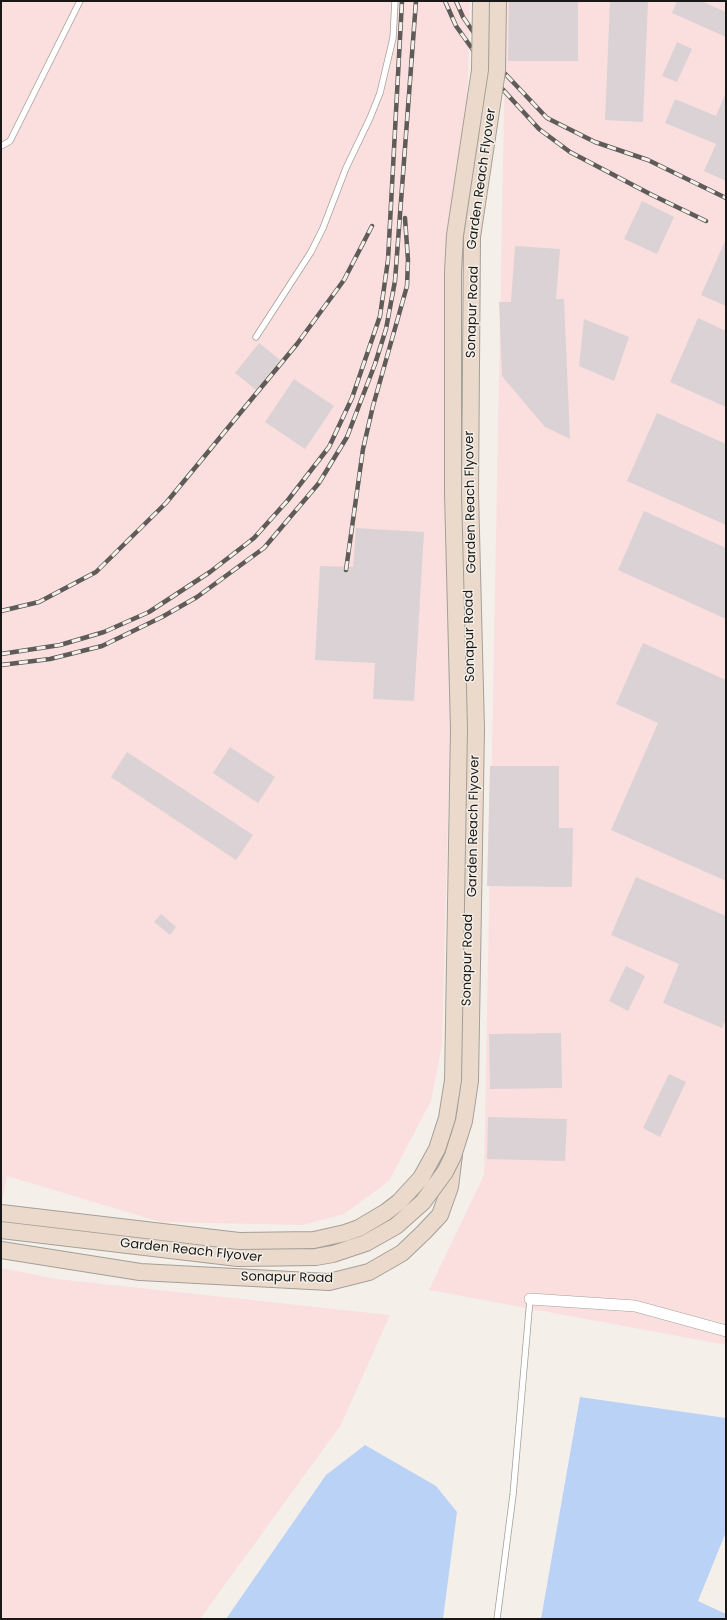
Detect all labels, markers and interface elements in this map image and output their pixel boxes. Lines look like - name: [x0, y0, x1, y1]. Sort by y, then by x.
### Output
- street label: Garden Reach Flyover: [464, 107, 500, 251]
- street label: Sonapur Road: [464, 266, 482, 358]
- street label: Garden Reach Flyover: [462, 431, 480, 573]
- street label: Sonapur Road: [461, 590, 479, 682]
- street label: Garden Reach Flyover: [465, 755, 483, 897]
- street label: Sonapur Road: [459, 914, 477, 1006]
- street label: Garden Reach Flyover: [119, 1236, 263, 1266]
- street label: Sonapur Road: [241, 1269, 333, 1287]

